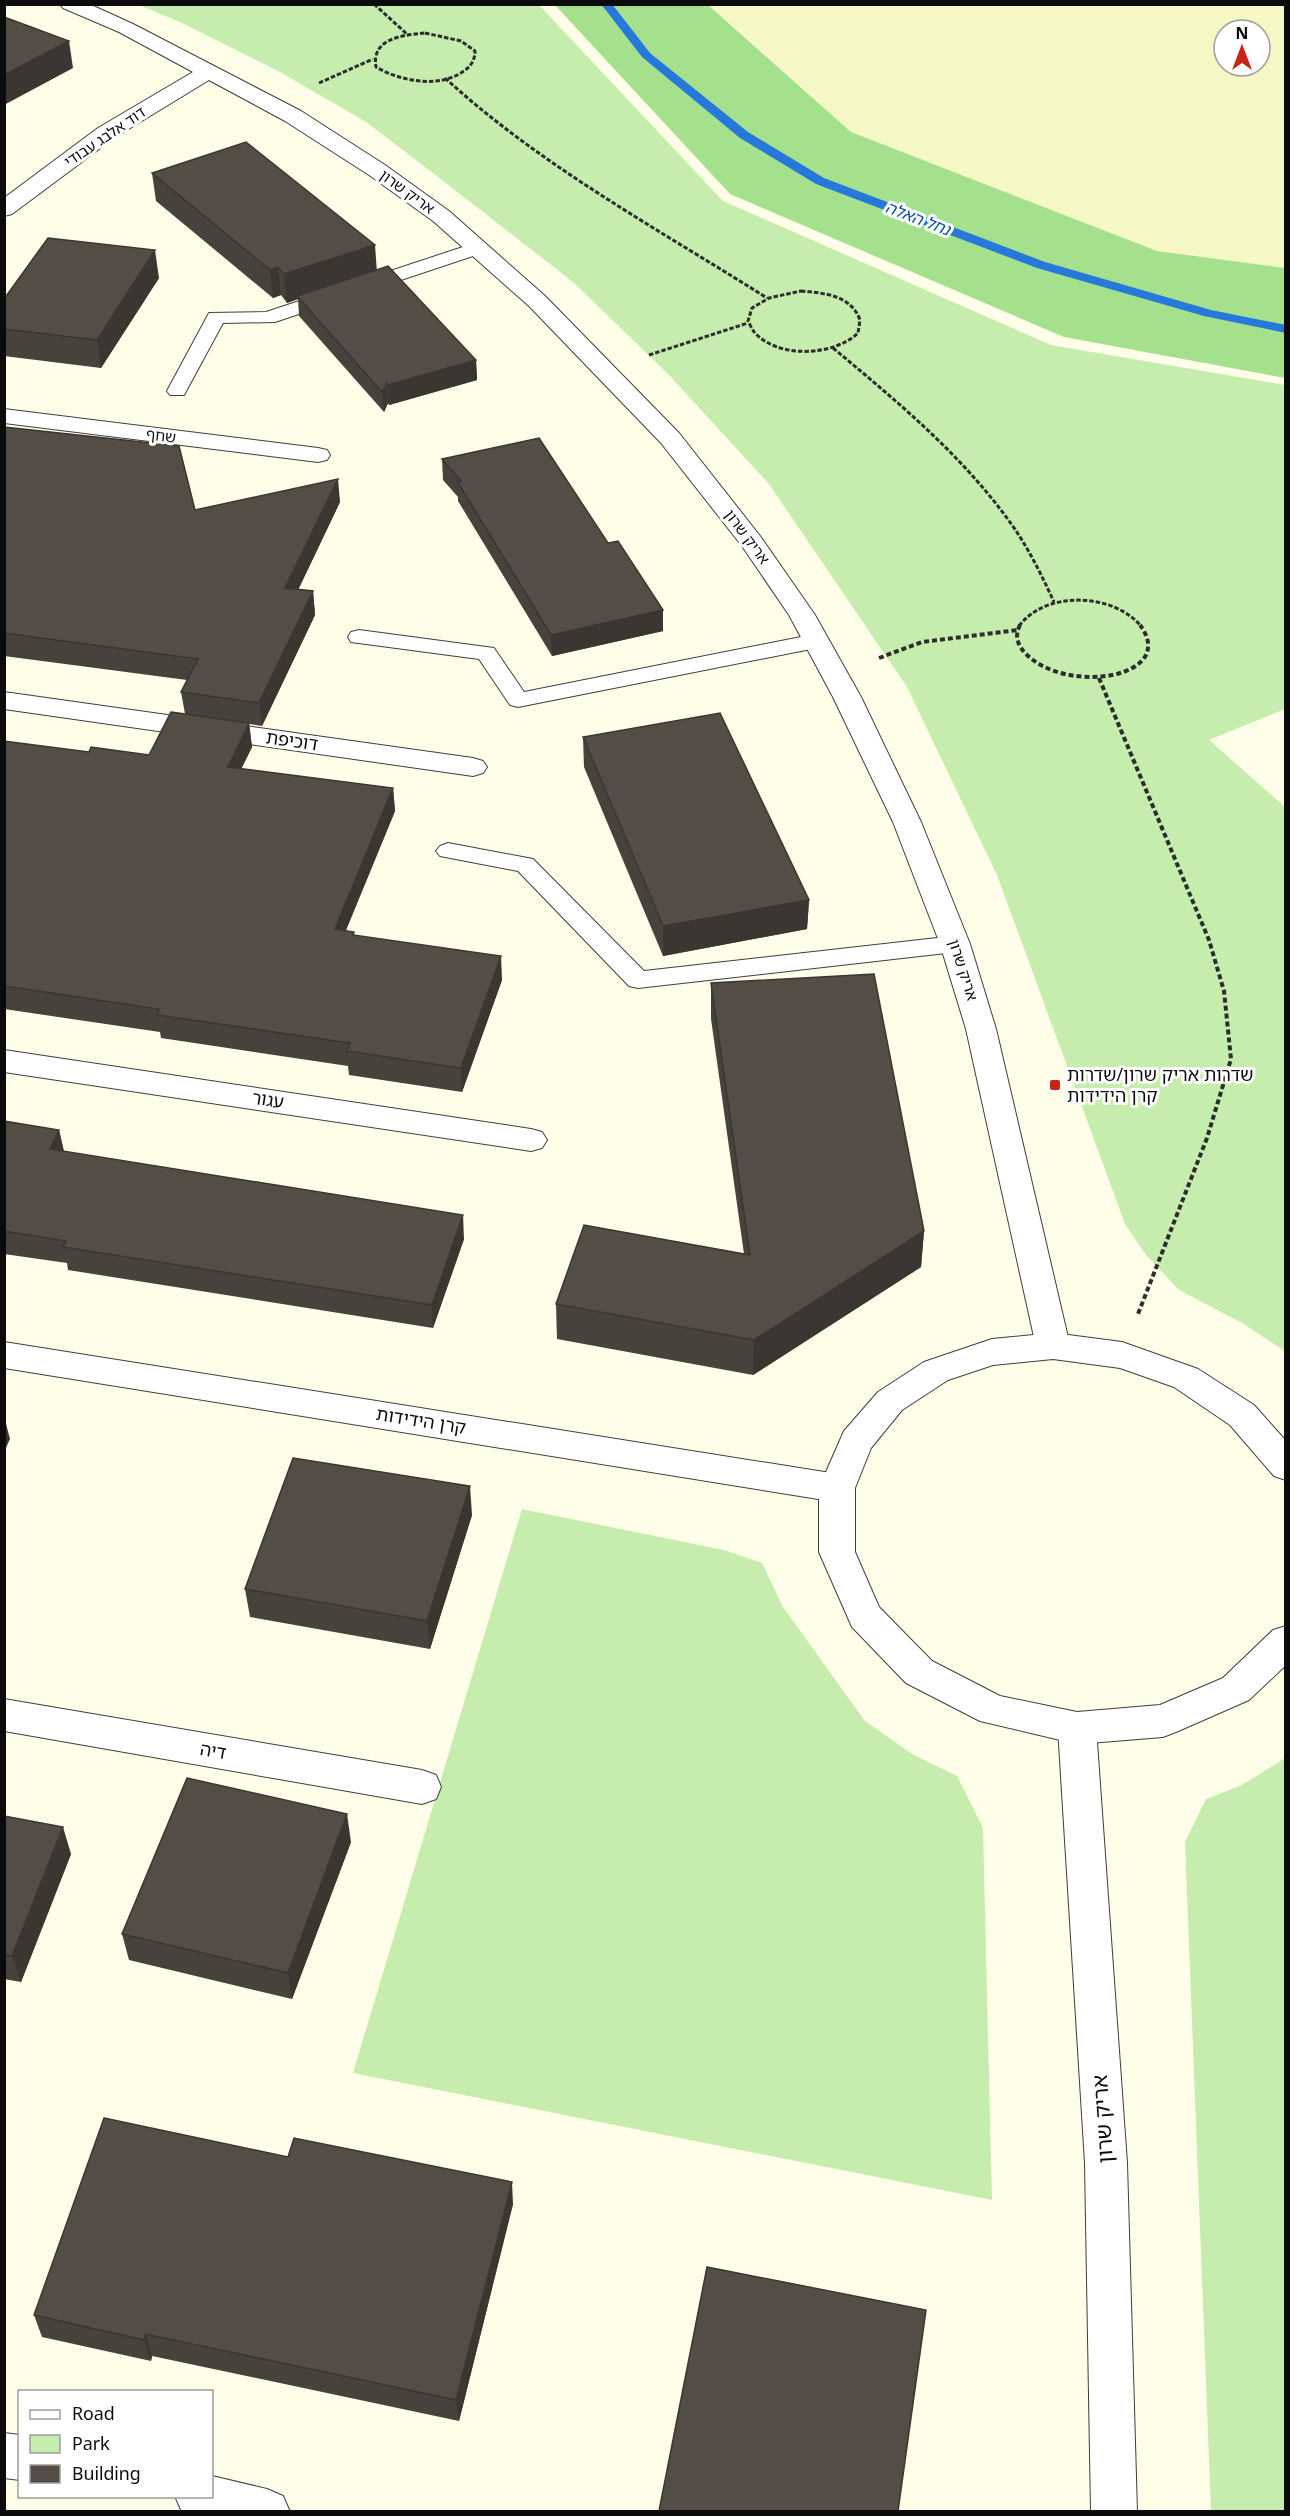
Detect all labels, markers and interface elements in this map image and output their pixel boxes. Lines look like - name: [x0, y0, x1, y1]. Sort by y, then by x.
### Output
- north arrow: [1212, 18, 1272, 78]
- text: N: [1236, 22, 1248, 44]
- street label: דוד אלבג עבודי: [60, 102, 149, 171]
- street label: אריק שרון: [376, 164, 439, 218]
- water label: נחל האלה: [882, 196, 954, 241]
- street label: שחף: [145, 423, 177, 447]
- street label: אריק שרון: [721, 505, 775, 568]
- street label: דוכיפת: [264, 724, 320, 756]
- street label: אריק שרון: [945, 936, 983, 1003]
- place label: שדרות אריק שרון/שדרות קרן הידידות: [1067, 1062, 1253, 1107]
- marker: שדרות אריק שרון/שדרות קרן הידידות: [1048, 1078, 1062, 1092]
- street label: עגור: [250, 1085, 286, 1113]
- street label: קרן הידידות: [375, 1401, 468, 1439]
- street label: דיה: [198, 1736, 228, 1764]
- street label: אריק שרון: [1085, 2074, 1119, 2164]
- legend: [18, 2390, 213, 2498]
- text: Road: [72, 2401, 115, 2425]
- text: Park: [72, 2431, 110, 2455]
- text: Building: [72, 2461, 141, 2485]

